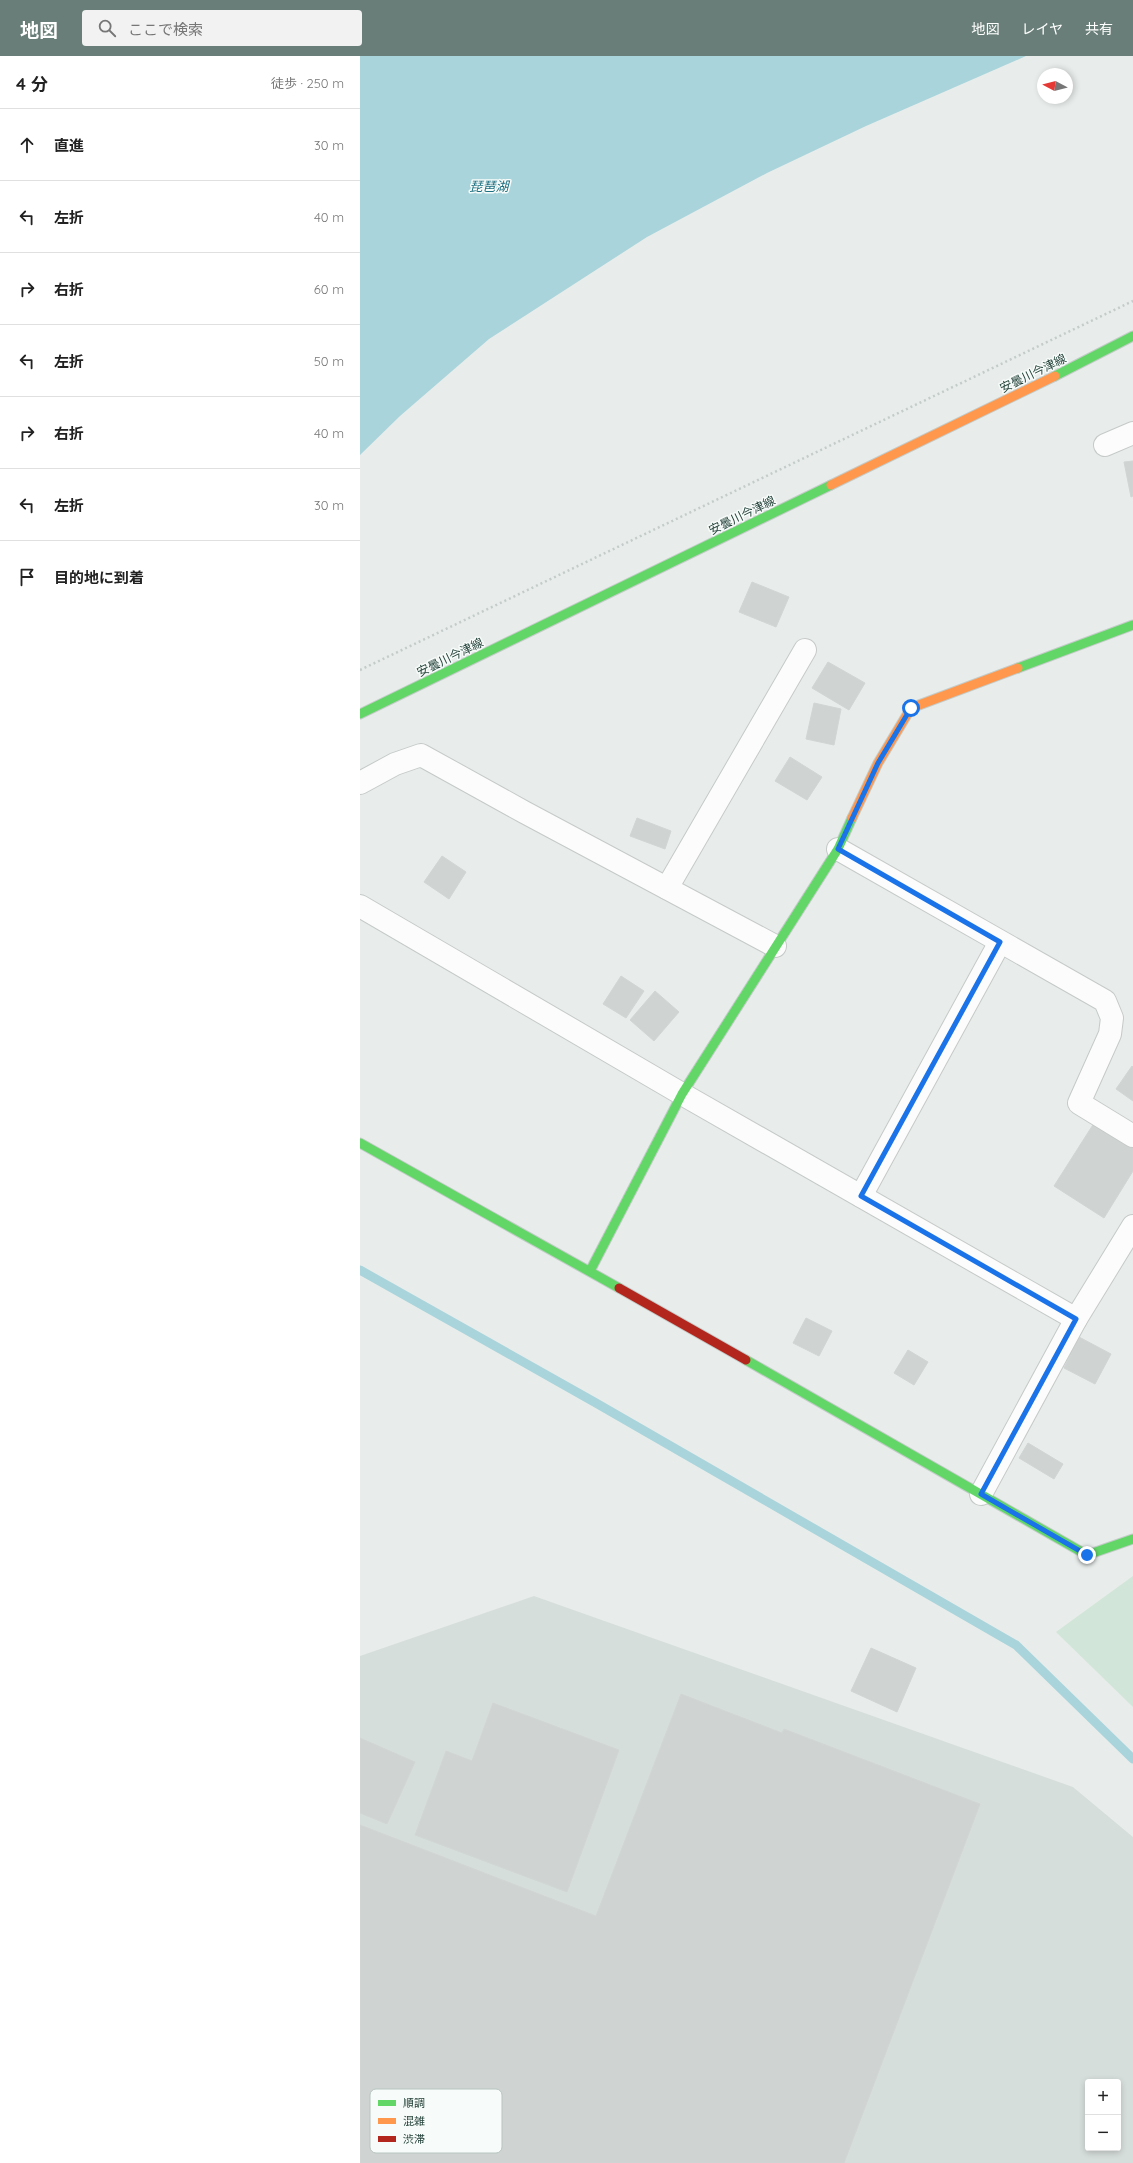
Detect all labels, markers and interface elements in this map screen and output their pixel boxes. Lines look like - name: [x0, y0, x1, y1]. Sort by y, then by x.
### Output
- search box: [82, 10, 362, 46]
- icon: search: [96, 17, 118, 39]
- text: 地図: [20, 18, 58, 42]
- text: ここで検索: [128, 20, 203, 39]
- text: 地図: [971, 20, 999, 38]
- text: レイヤ: [1021, 20, 1063, 38]
- text: 共有: [1085, 20, 1113, 38]
- north arrow: [1037, 68, 1073, 104]
- text: 4 分: [16, 73, 48, 94]
- text: 徒歩 · 250 m: [271, 75, 344, 91]
- icon: ahead: [16, 134, 38, 156]
- text: 直進: [54, 136, 84, 155]
- text: 30 m: [314, 137, 344, 153]
- water label: 琵琶湖: [469, 178, 510, 194]
- icon: left: [16, 206, 38, 228]
- text: 左折: [54, 208, 84, 227]
- text: 40 m: [314, 209, 344, 225]
- icon: right: [16, 278, 38, 300]
- text: 右折: [54, 280, 84, 299]
- text: 60 m: [314, 281, 344, 297]
- icon: left: [16, 350, 38, 372]
- street label: 安曇川今津線: [997, 350, 1069, 396]
- text: 左折: [54, 352, 84, 371]
- text: 50 m: [314, 353, 344, 369]
- icon: right: [16, 422, 38, 444]
- text: 右折: [54, 424, 84, 443]
- text: 40 m: [314, 425, 344, 441]
- street label: 安曇川今津線: [706, 492, 778, 538]
- icon: left: [16, 494, 38, 516]
- text: 左折: [54, 496, 84, 515]
- text: 30 m: [314, 497, 344, 513]
- icon: arrive: [16, 566, 38, 588]
- text: 目的地に到着: [54, 568, 144, 587]
- street label: 安曇川今津線: [414, 634, 486, 680]
- route start: [902, 699, 920, 717]
- route end: [1078, 1546, 1096, 1564]
- map controls: [1085, 2079, 1121, 2151]
- button: +: [1085, 2079, 1121, 2115]
- legend: [370, 2089, 502, 2153]
- text: 順調: [403, 2096, 425, 2110]
- text: 混雑: [403, 2114, 425, 2128]
- button: −: [1085, 2115, 1121, 2151]
- text: 渋滞: [403, 2132, 425, 2146]

